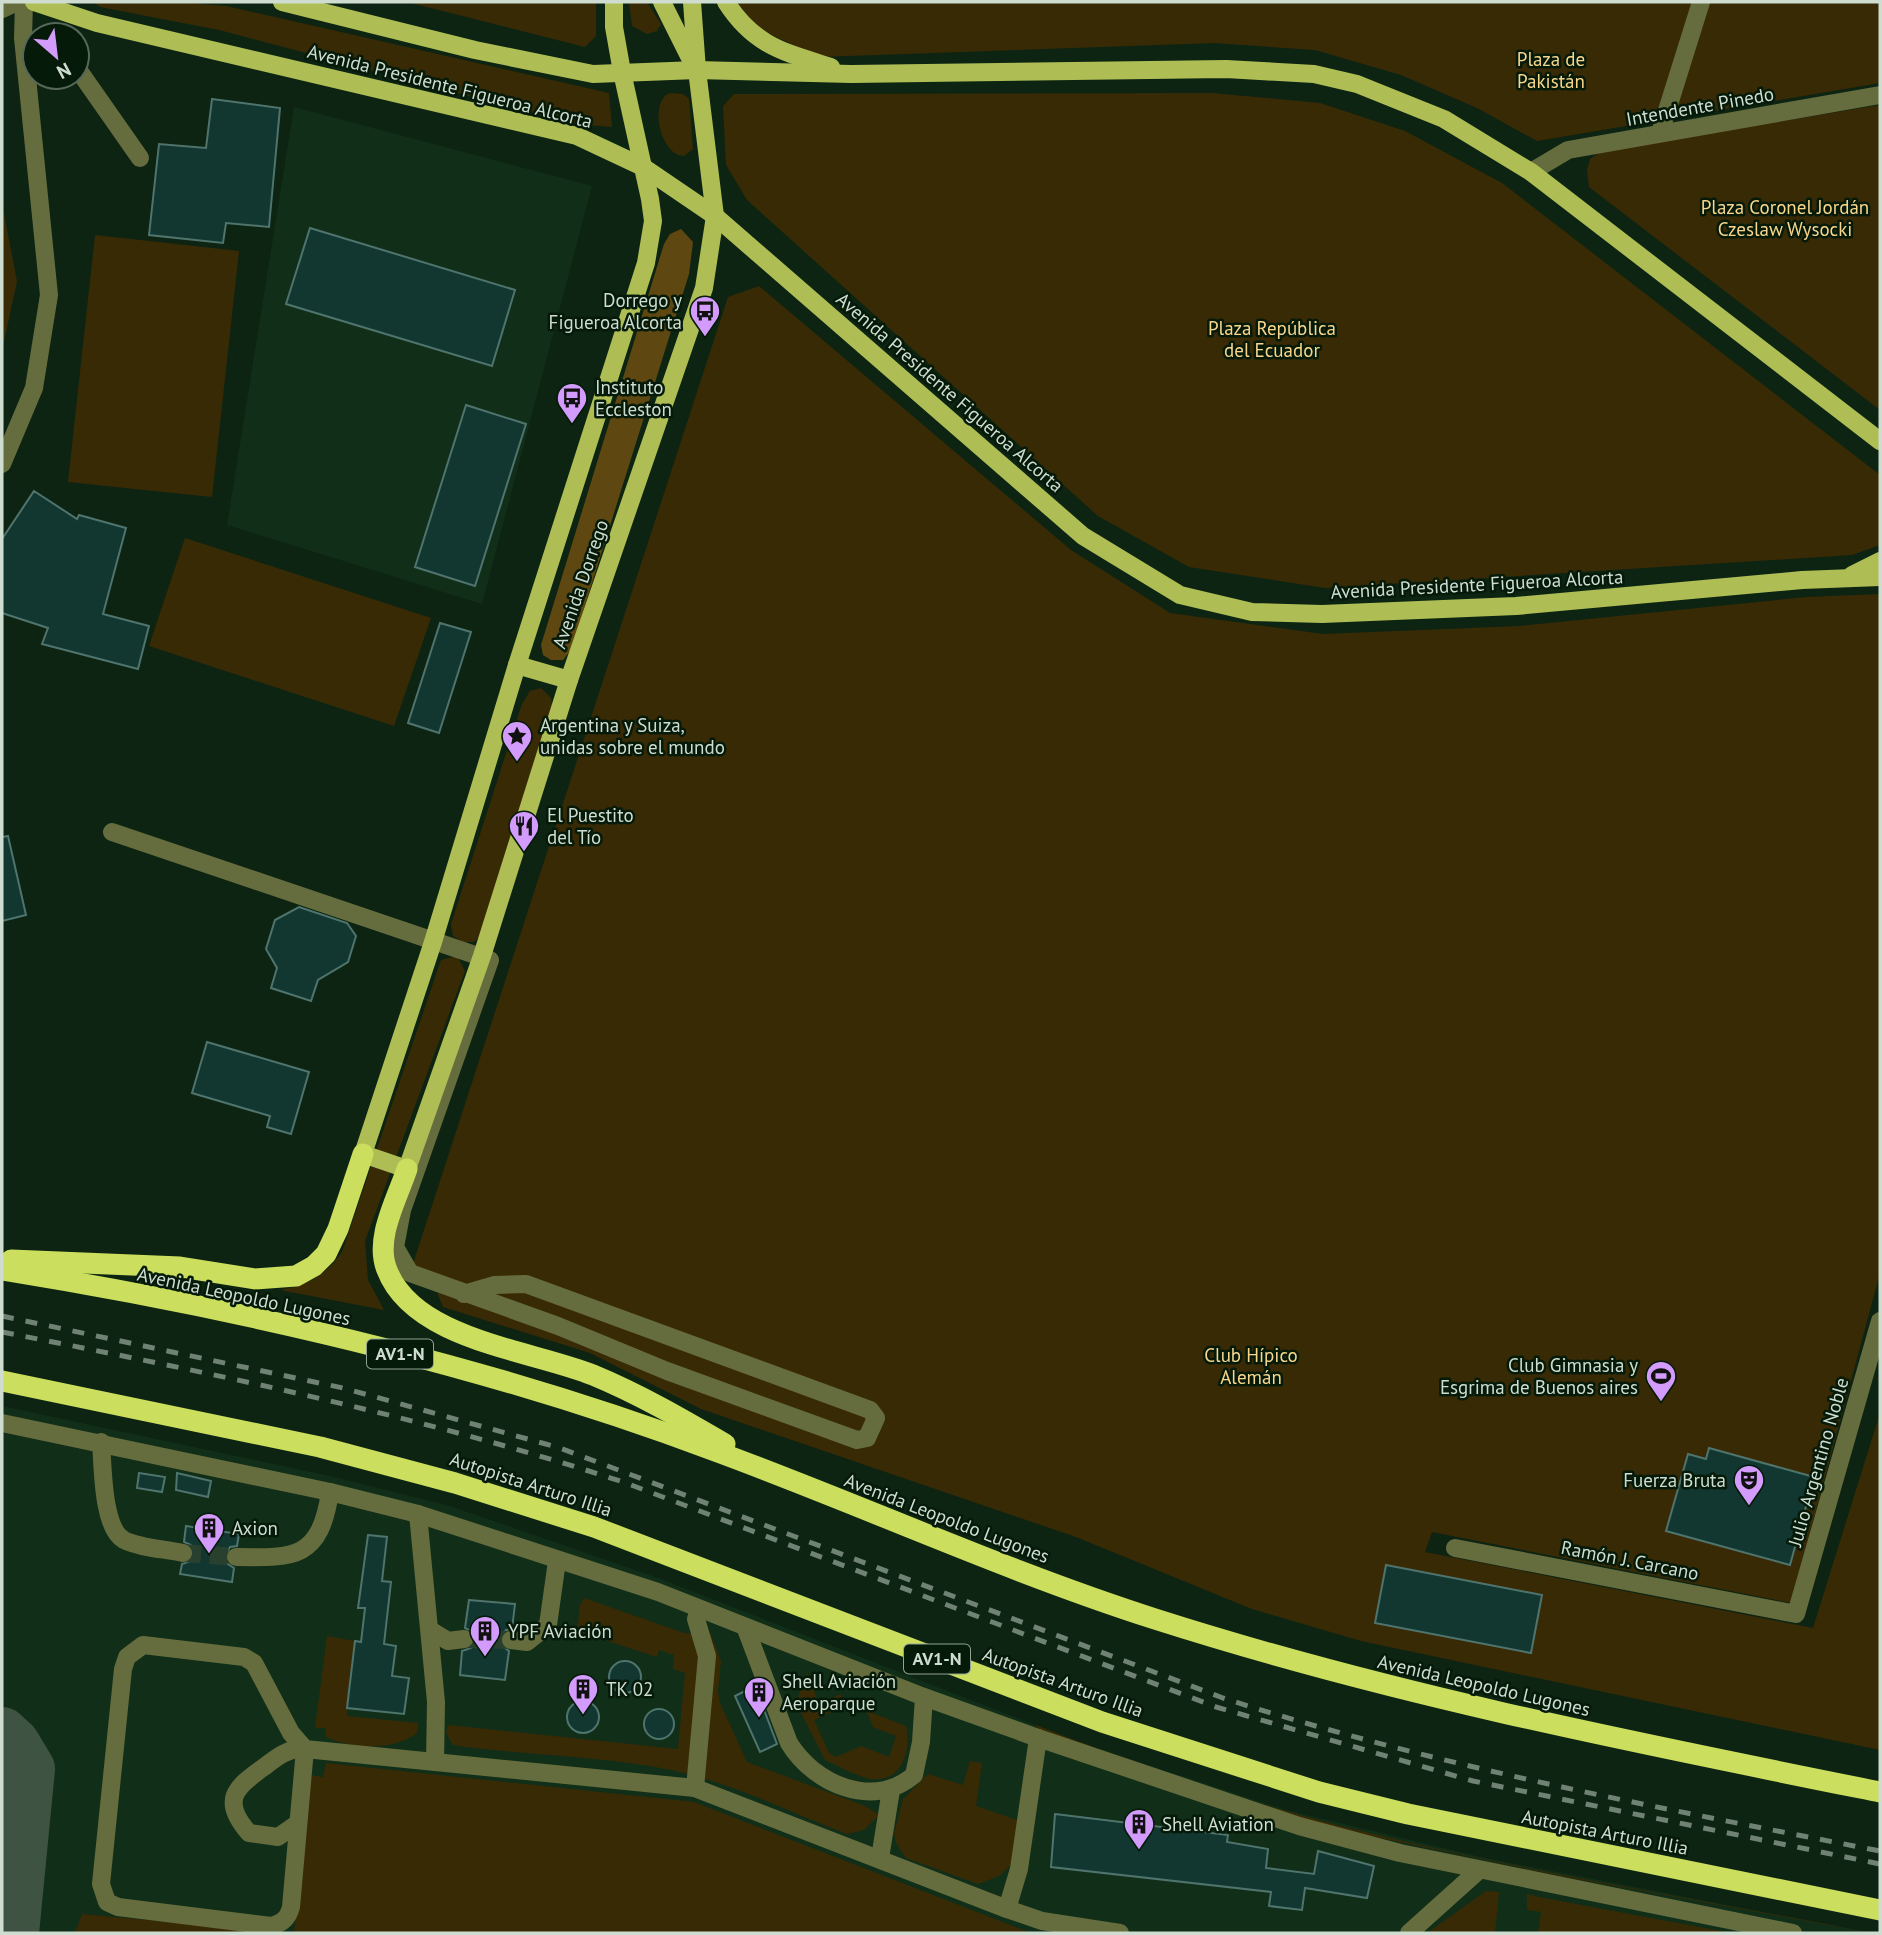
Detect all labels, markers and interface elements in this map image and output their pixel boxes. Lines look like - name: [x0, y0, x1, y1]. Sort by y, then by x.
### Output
- north arrow: [21, 21, 91, 91]
- street label: Avenida Presidente Figueroa Alcorta: [305, 39, 595, 133]
- park label: Plaza de Pakistán: [1517, 47, 1585, 93]
- text: N: [53, 57, 75, 85]
- street label: Intendente Pinedo: [1624, 81, 1776, 131]
- park label: Plaza Coronel Jordán Czeslaw Wysocki: [1701, 195, 1869, 241]
- street label: Avenida Presidente Figueroa Alcorta: [832, 287, 1068, 497]
- place label: Dorrego y Figueroa Alcorta: [549, 288, 682, 334]
- bus stop icon: Dorrego y Figueroa Alcorta: [688, 294, 722, 338]
- park label: Plaza República del Ecuador: [1208, 316, 1336, 362]
- place label: Instituto Eccleston: [595, 375, 672, 421]
- bus stop icon: Instituto Eccleston: [555, 381, 589, 425]
- street label: Avenida Dorrego: [547, 516, 613, 652]
- street label: Avenida Presidente Figueroa Alcorta: [1330, 564, 1624, 604]
- place label: Argentina y Suiza, unidas sobre el mundo: [540, 713, 725, 759]
- place icon: Argentina y Suiza, unidas sobre el mundo: [500, 719, 534, 763]
- place label: El Puestito del Tío: [547, 803, 634, 849]
- restaurant icon: El Puestito del Tío: [507, 809, 541, 853]
- street label: Avenida Leopoldo Lugones: [135, 1262, 353, 1330]
- road number: AV1-N: [367, 1339, 433, 1368]
- park label: Club Hípico Alemán: [1204, 1343, 1298, 1389]
- place label: Club Gimnasia y Esgrima de Buenos aires: [1440, 1353, 1638, 1399]
- sports icon: Club Gimnasia y Esgrima de Buenos aires: [1644, 1359, 1678, 1403]
- street label: Julio Argentino Noble: [1782, 1375, 1854, 1550]
- street label: Autopista Arturo Illia: [447, 1446, 615, 1522]
- theatre icon: Fuerza Bruta: [1732, 1463, 1766, 1507]
- street label: Avenida Leopoldo Lugones: [841, 1468, 1053, 1568]
- place label: Fuerza Bruta: [1623, 1468, 1726, 1492]
- building icon: Axion: [192, 1511, 226, 1555]
- place label: Axion: [232, 1516, 278, 1540]
- street label: Ramón J. Carcano: [1559, 1535, 1701, 1585]
- building icon: YPF Aviación: [468, 1614, 502, 1658]
- place label: YPF Aviación: [508, 1619, 612, 1643]
- street label: Autopista Arturo Illia: [979, 1642, 1147, 1722]
- road number: AV1-N: [904, 1644, 970, 1674]
- street label: Avenida Leopoldo Lugones: [1375, 1649, 1593, 1721]
- place label: Shell Aviación Aeroparque: [782, 1669, 896, 1715]
- building icon: TK 02: [566, 1672, 600, 1716]
- building icon: Shell Aviación Aeroparque: [742, 1675, 776, 1719]
- place label: TK 02: [606, 1677, 653, 1701]
- street label: Autopista Arturo Illia: [1520, 1804, 1690, 1860]
- building icon: Shell Aviation: [1122, 1807, 1156, 1851]
- place label: Shell Aviation: [1162, 1812, 1274, 1836]

